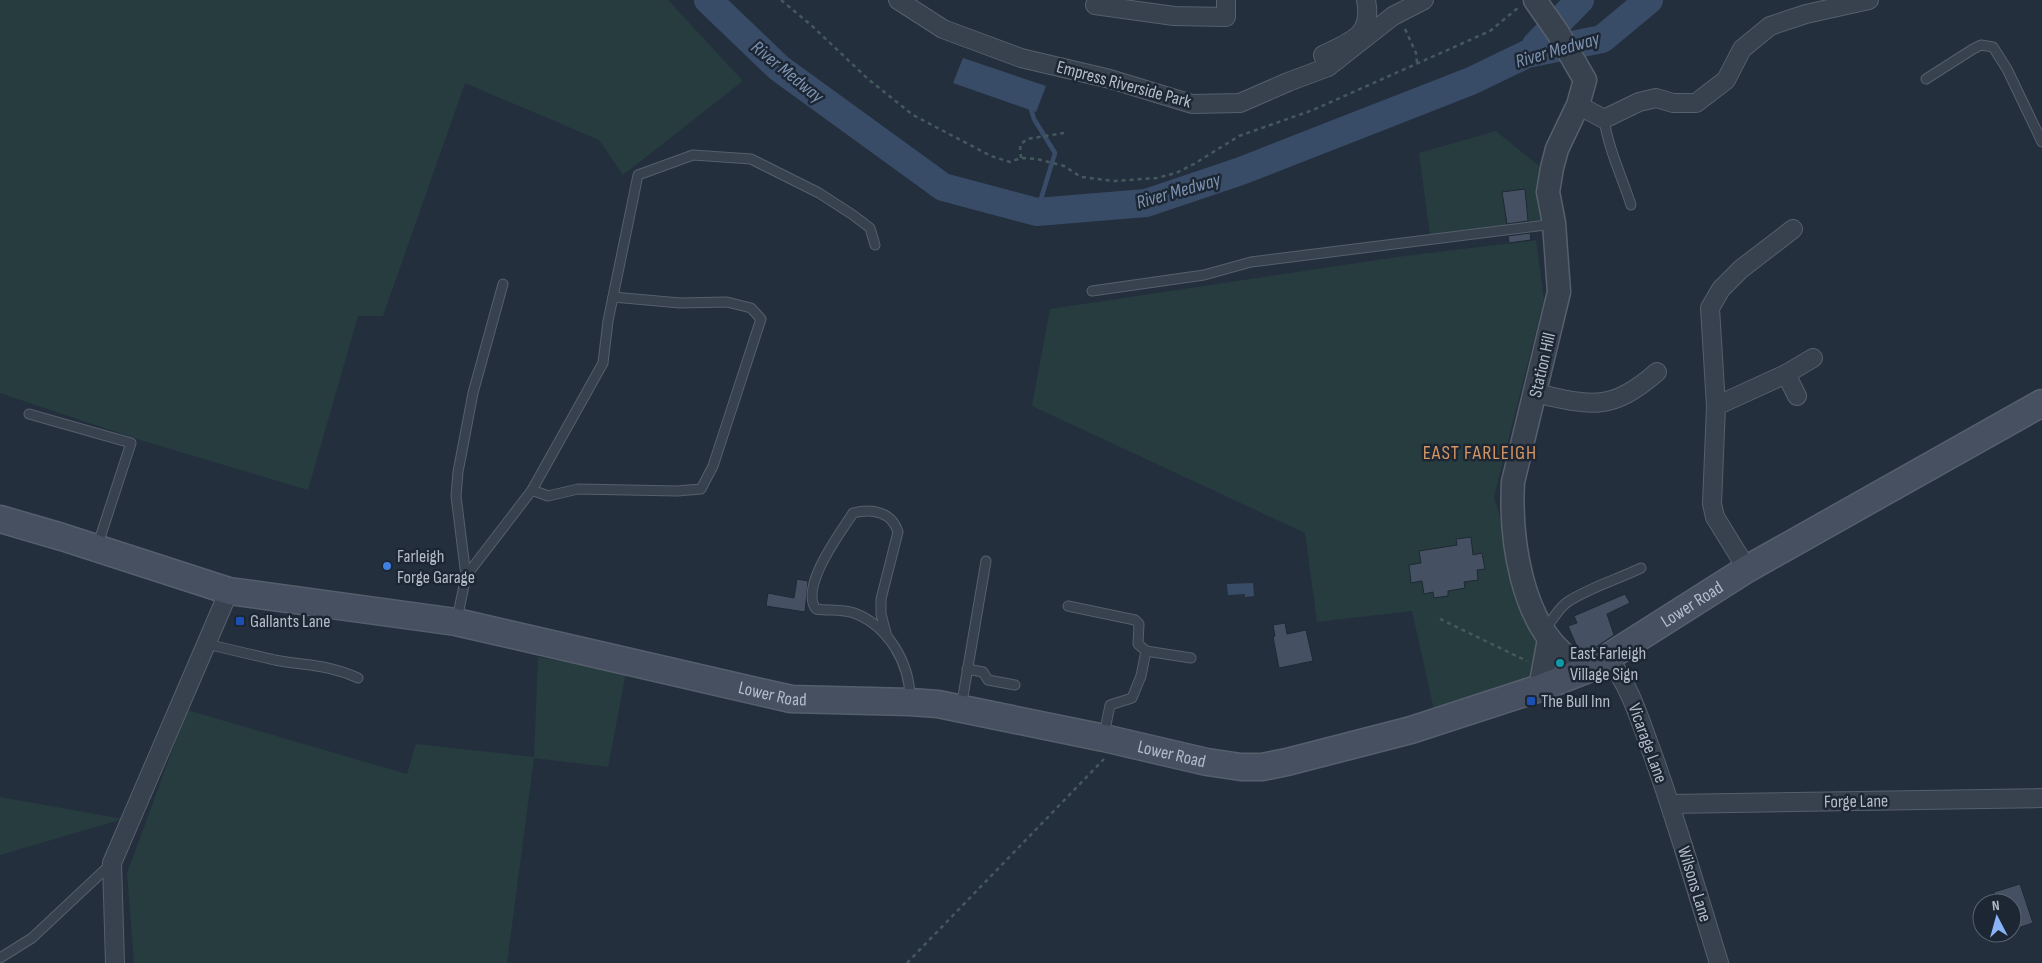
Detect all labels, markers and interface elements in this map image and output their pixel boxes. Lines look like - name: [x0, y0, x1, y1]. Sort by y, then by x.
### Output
- water label: River Medway: [1513, 27, 1603, 73]
- water label: River Medway: [746, 36, 828, 109]
- street label: Empress Riverside Park: [1054, 56, 1194, 113]
- water label: River Medway: [1134, 168, 1224, 214]
- street label: Station Hill: [1525, 331, 1560, 400]
- district label: EAST FARLEIGH: [1423, 441, 1537, 465]
- place label: Farleigh Forge Garage: [397, 546, 475, 588]
- marker: Farleigh Forge Garage: [381, 560, 393, 572]
- street label: Lower Road: [1657, 577, 1727, 632]
- place label: Gallants Lane: [250, 611, 331, 632]
- marker: Gallants Lane: [234, 615, 246, 627]
- place label: East Farleigh Village Sign: [1570, 643, 1646, 685]
- marker: East Farleigh Village Sign: [1554, 657, 1566, 669]
- street label: Lower Road: [736, 677, 807, 710]
- place label: The Bull Inn: [1541, 691, 1610, 712]
- marker: The Bull Inn: [1525, 695, 1537, 707]
- street label: Vicarage Lane: [1623, 701, 1672, 786]
- street label: Lower Road: [1136, 736, 1208, 772]
- street label: Forge Lane: [1824, 790, 1888, 813]
- street label: Wilsons Lane: [1673, 844, 1716, 924]
- north arrow: [1972, 893, 2022, 943]
- text: N: [1991, 897, 2000, 914]

